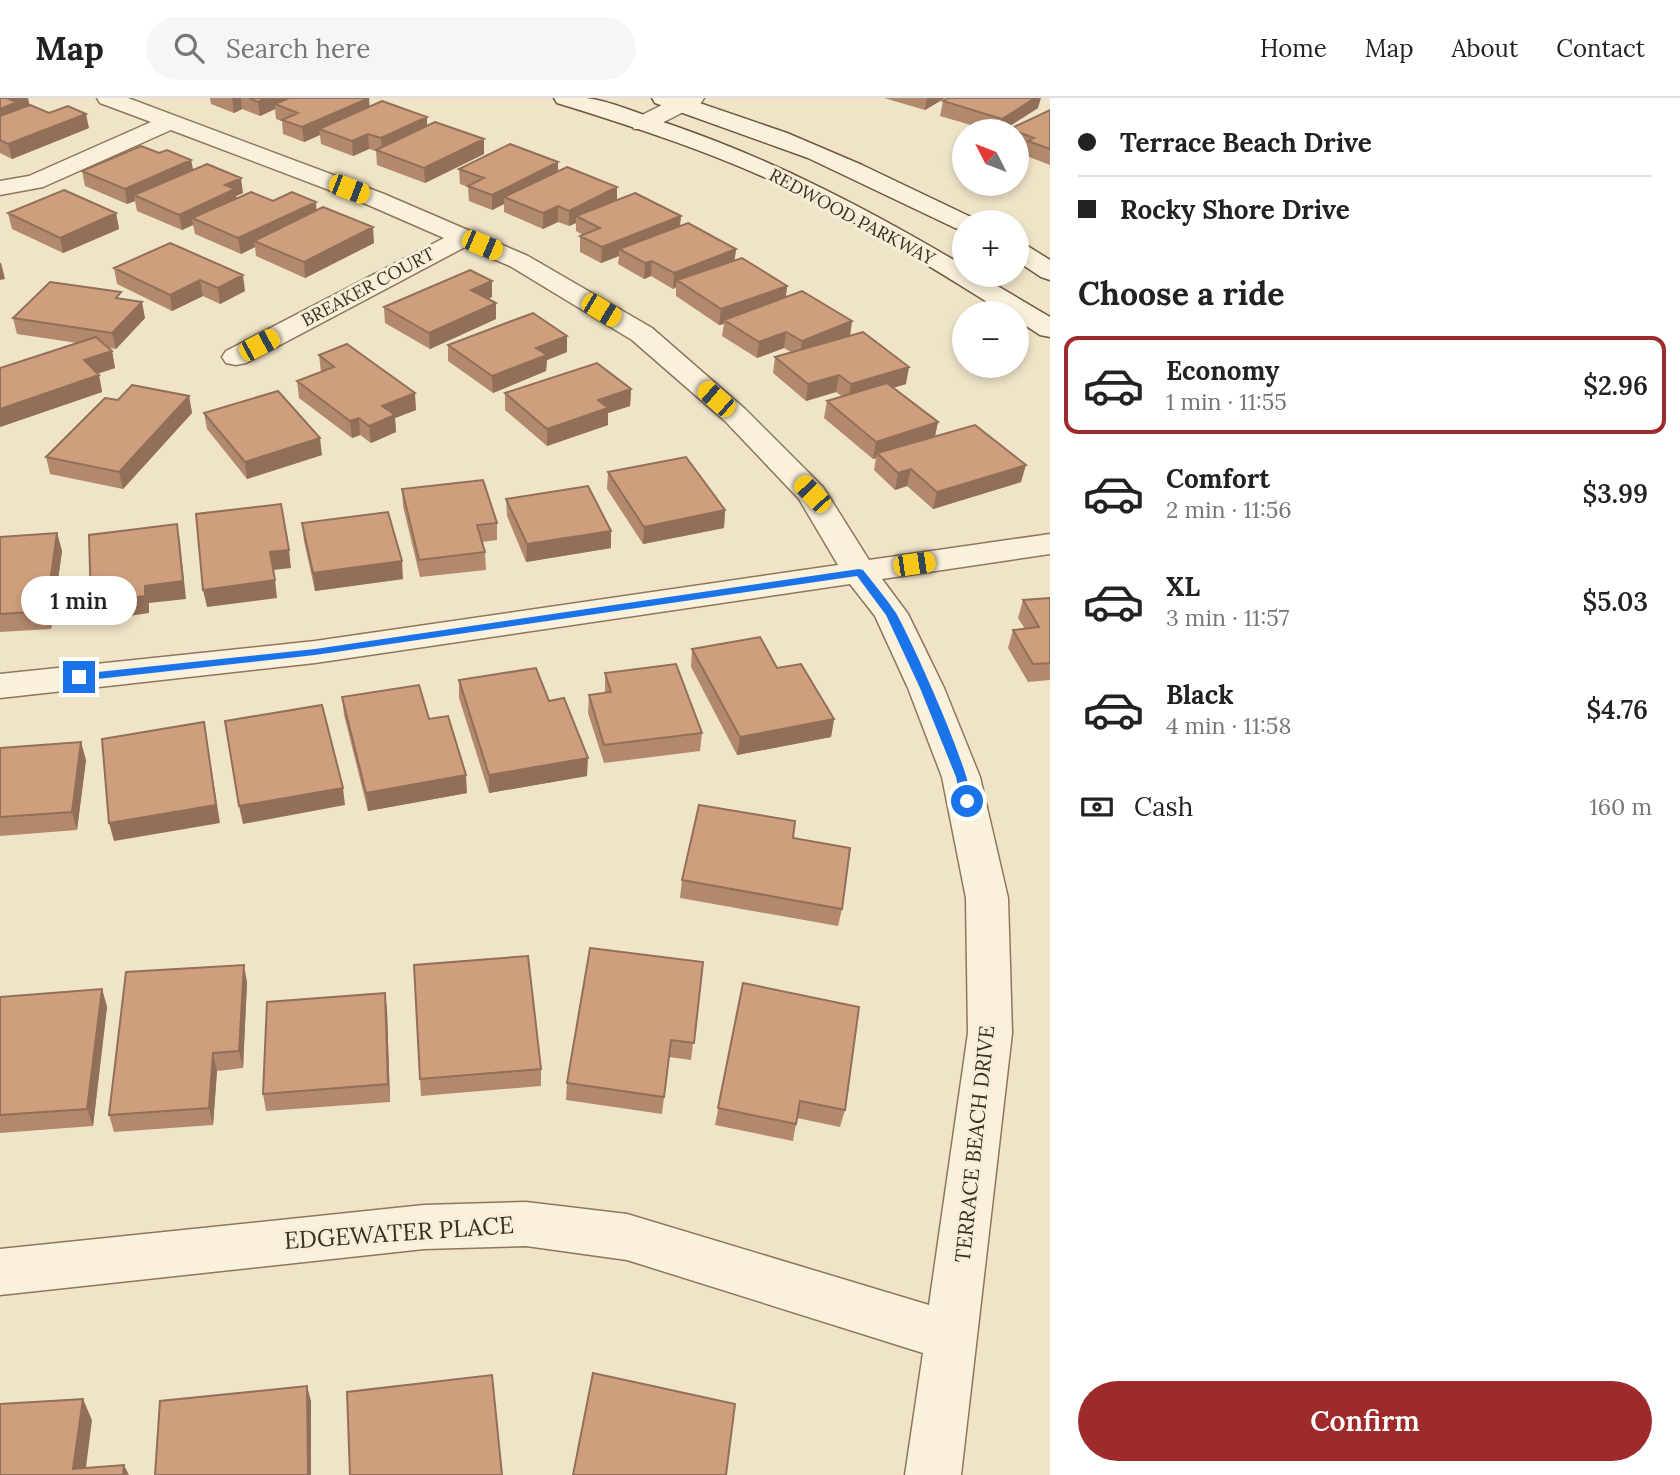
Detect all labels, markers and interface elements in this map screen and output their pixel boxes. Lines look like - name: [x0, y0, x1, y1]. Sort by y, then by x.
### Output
- search box: [146, 17, 636, 80]
- text: Map: [35, 27, 104, 69]
- icon: search: [170, 29, 208, 67]
- text: Search here: [226, 32, 370, 65]
- text: Home: [1260, 33, 1327, 64]
- text: Map: [1365, 33, 1414, 64]
- text: About: [1452, 33, 1518, 64]
- text: Contact: [1556, 33, 1645, 64]
- north arrow: [952, 119, 1029, 196]
- map controls: [952, 119, 1029, 378]
- text: Terrace Beach Drive: [1120, 126, 1372, 159]
- street label: REDWOOD PARKWAY: [766, 163, 939, 270]
- car: [326, 172, 373, 206]
- text: Rocky Shore Drive: [1120, 193, 1350, 226]
- button: +: [952, 210, 1029, 287]
- car: [459, 227, 506, 263]
- street label: BREAKER COURT: [297, 242, 439, 331]
- text: Choose a ride: [1078, 273, 1285, 314]
- car: [578, 290, 625, 330]
- button: −: [952, 301, 1029, 378]
- car: [236, 326, 283, 364]
- icon: car: [1082, 354, 1145, 417]
- text: Economy: [1166, 354, 1279, 387]
- text: $2.96: [1583, 369, 1648, 402]
- car: [694, 377, 739, 421]
- text: 1 min · 11:55: [1166, 387, 1287, 416]
- icon: car: [1082, 462, 1145, 525]
- text: Comfort: [1166, 462, 1270, 495]
- car: [790, 472, 835, 516]
- text: $3.99: [1583, 477, 1648, 510]
- text: 2 min · 11:56: [1166, 495, 1292, 524]
- car: [892, 551, 937, 577]
- icon: car: [1082, 570, 1145, 633]
- text: XL: [1166, 570, 1200, 603]
- callout: 1 min: [21, 575, 137, 624]
- text: $5.03: [1582, 585, 1648, 618]
- text: 1 min: [50, 586, 108, 615]
- text: 3 min · 11:57: [1166, 603, 1289, 632]
- route end: [63, 661, 95, 693]
- icon: car: [1082, 678, 1145, 741]
- text: Black: [1166, 678, 1234, 711]
- text: $4.76: [1587, 693, 1648, 726]
- text: 4 min · 11:58: [1166, 711, 1291, 740]
- route start: [951, 785, 983, 817]
- icon: cash: [1078, 788, 1116, 826]
- text: Cash: [1134, 790, 1193, 823]
- text: 160 m: [1589, 792, 1652, 821]
- street label: TERRACE BEACH DRIVE: [949, 1024, 1000, 1264]
- street label: EDGEWATER PLACE: [283, 1209, 515, 1256]
- button: Confirm: [1078, 1381, 1652, 1461]

